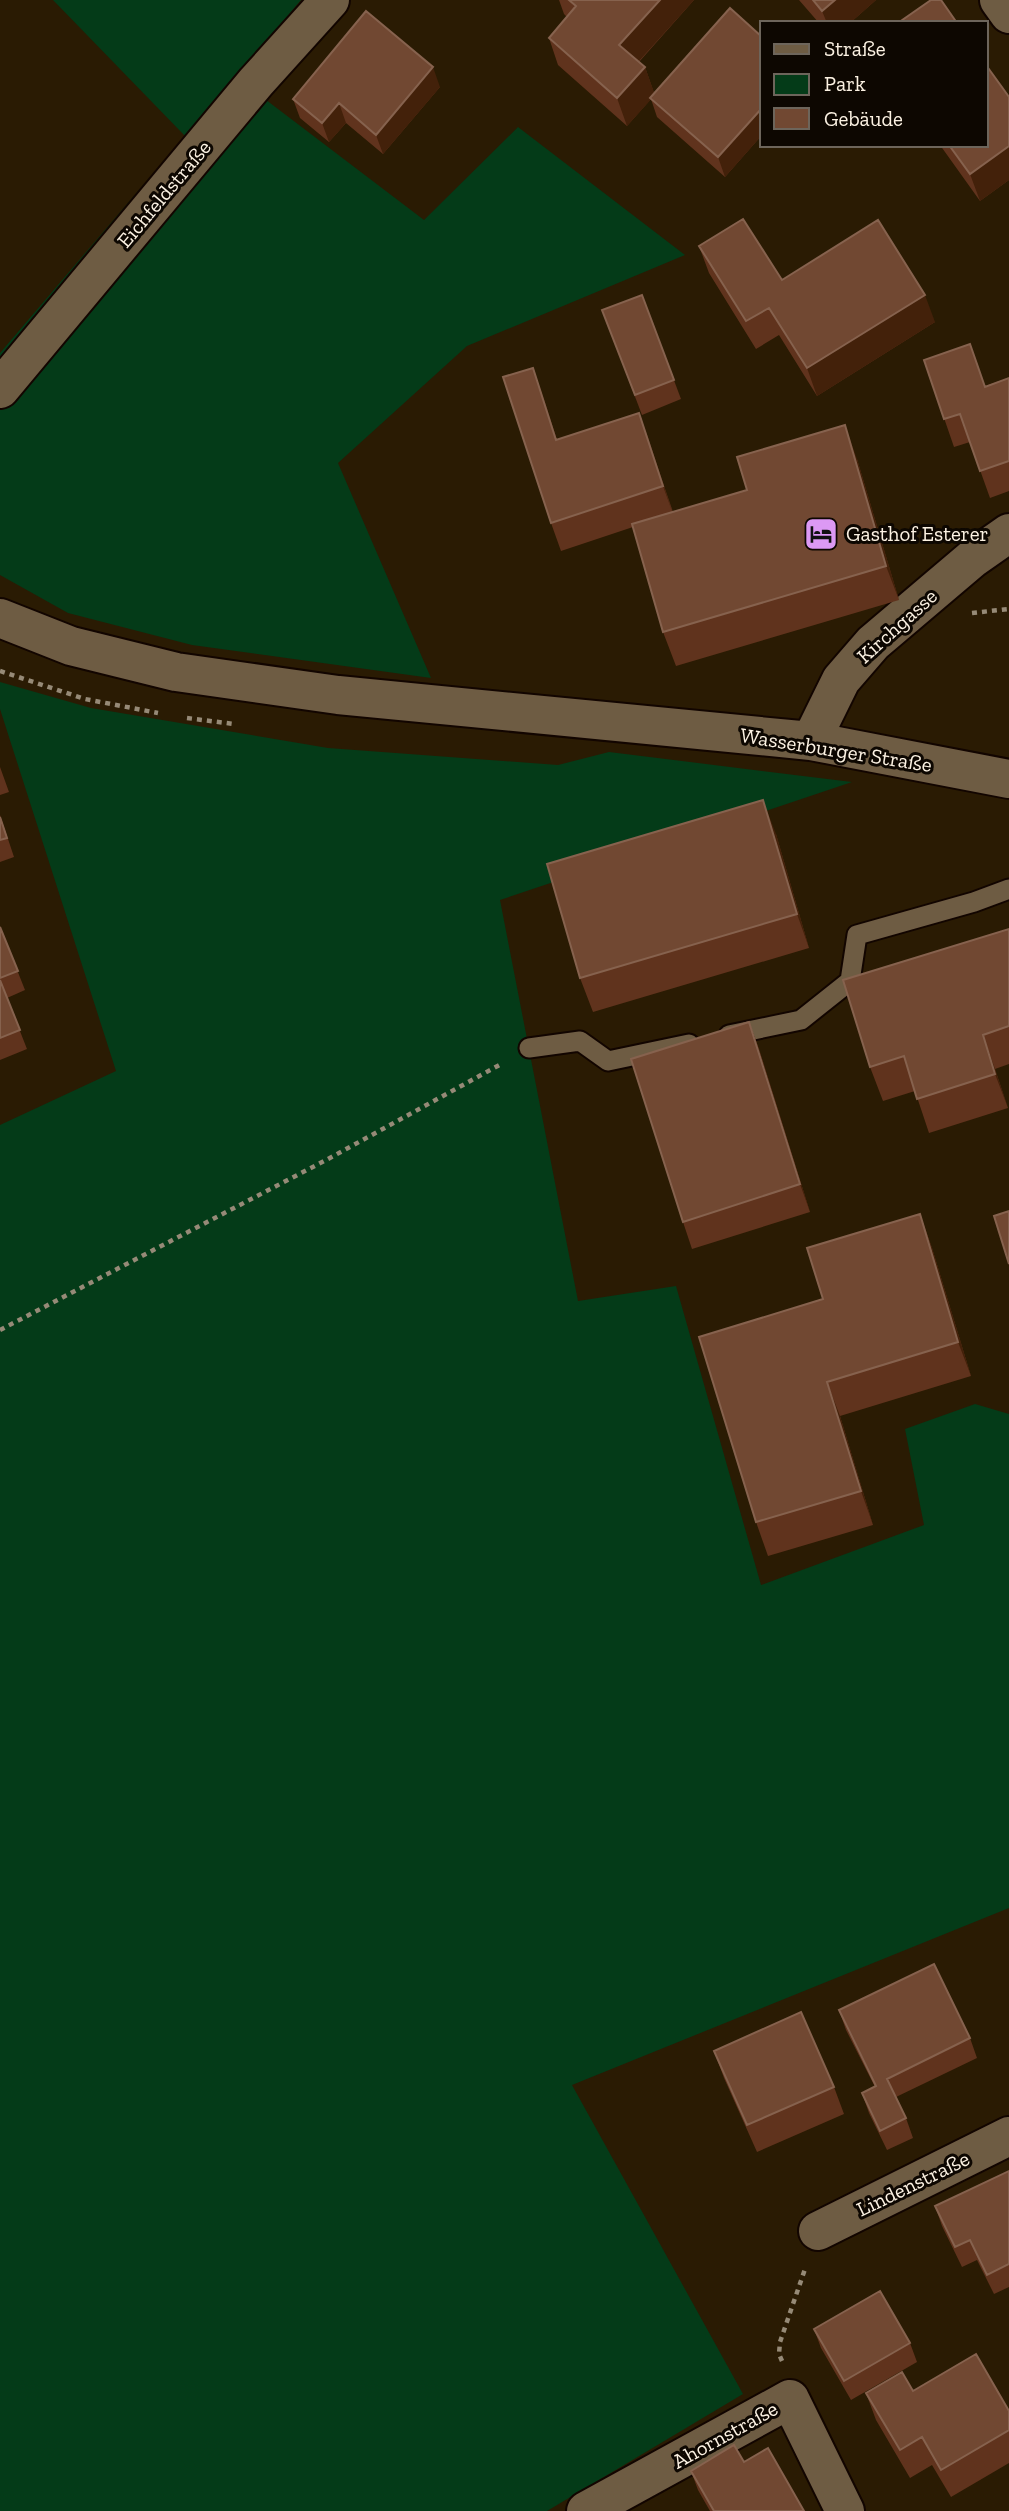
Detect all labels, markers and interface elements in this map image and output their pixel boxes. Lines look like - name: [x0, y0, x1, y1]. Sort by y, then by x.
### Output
- legend: [760, 21, 988, 147]
- text: Straße: [824, 36, 886, 61]
- text: Park: [824, 71, 866, 96]
- text: Gebäude: [824, 106, 903, 131]
- street label: Eichfeldstraße: [111, 135, 216, 253]
- hotel icon: Gasthof Esterer: [802, 515, 840, 553]
- place label: Gasthof Esterer: [846, 521, 988, 546]
- street label: Kirchgasse: [851, 583, 942, 668]
- street label: Wasserburger Straße: [738, 722, 934, 777]
- street label: Lindenstraße: [852, 2145, 973, 2222]
- street label: Ahornstraße: [668, 2395, 782, 2474]

